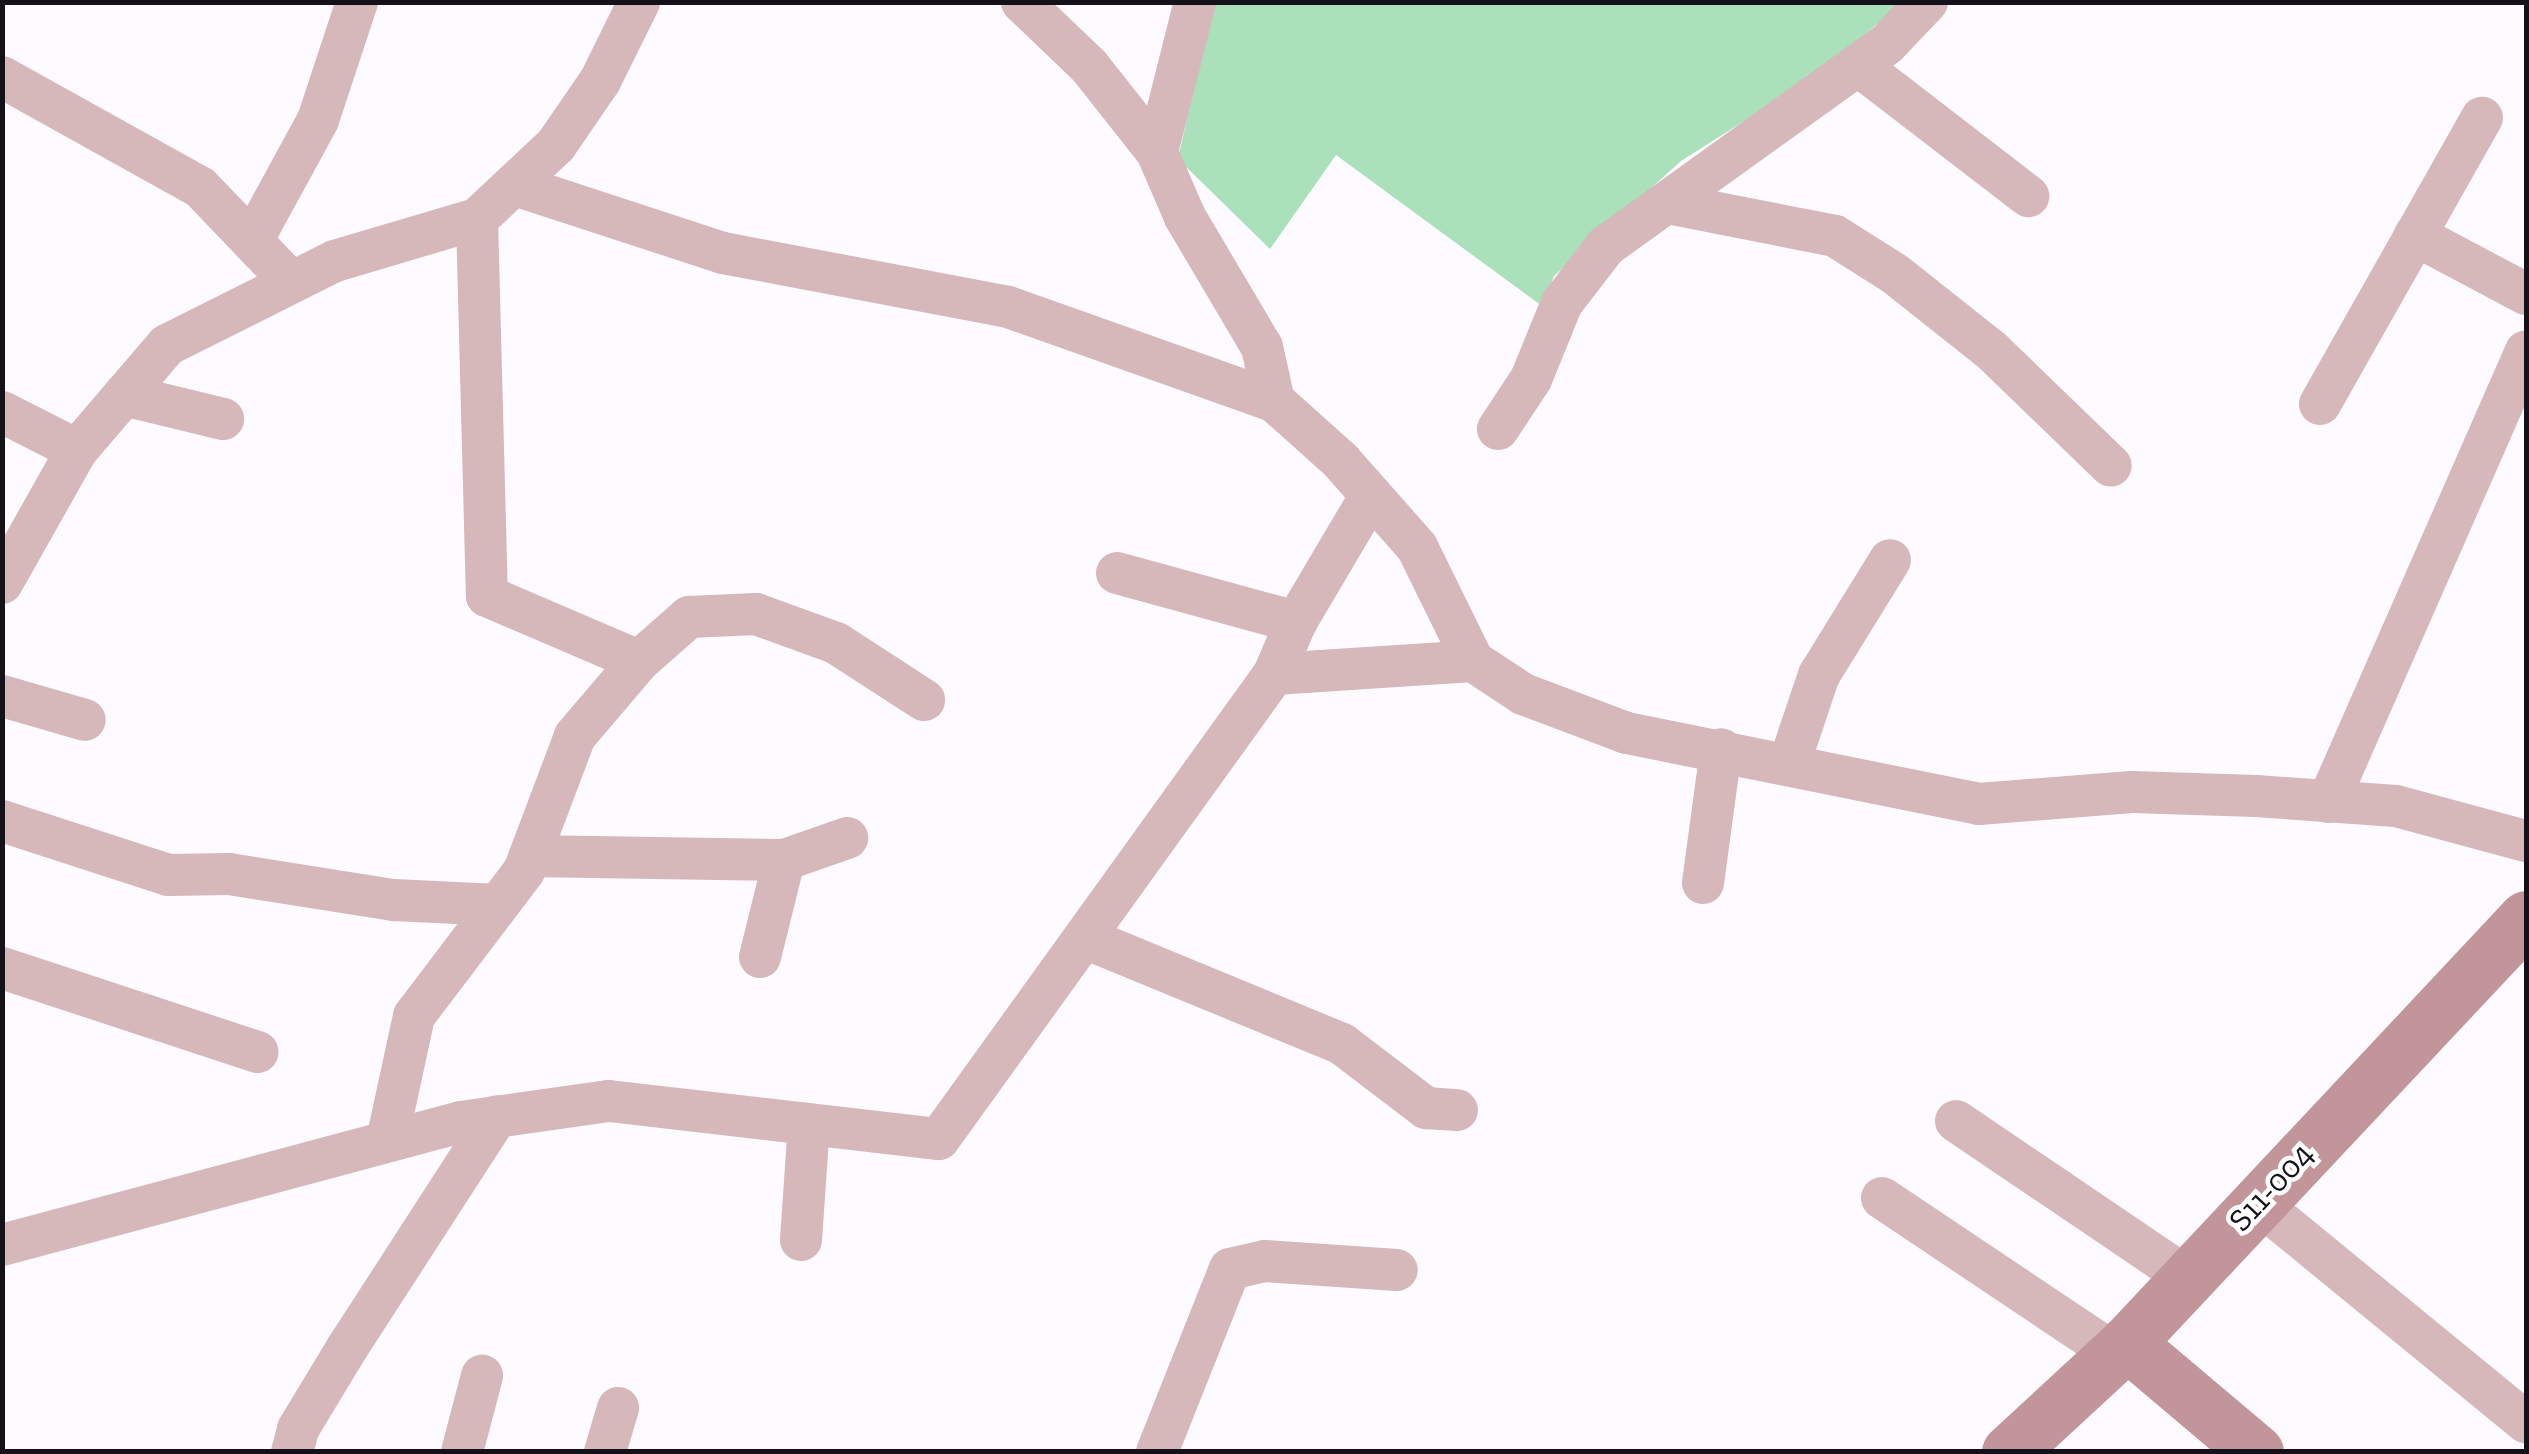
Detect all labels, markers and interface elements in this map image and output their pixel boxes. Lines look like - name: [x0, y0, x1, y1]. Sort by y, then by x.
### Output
- street label: S11-004: [2221, 1135, 2321, 1239]

